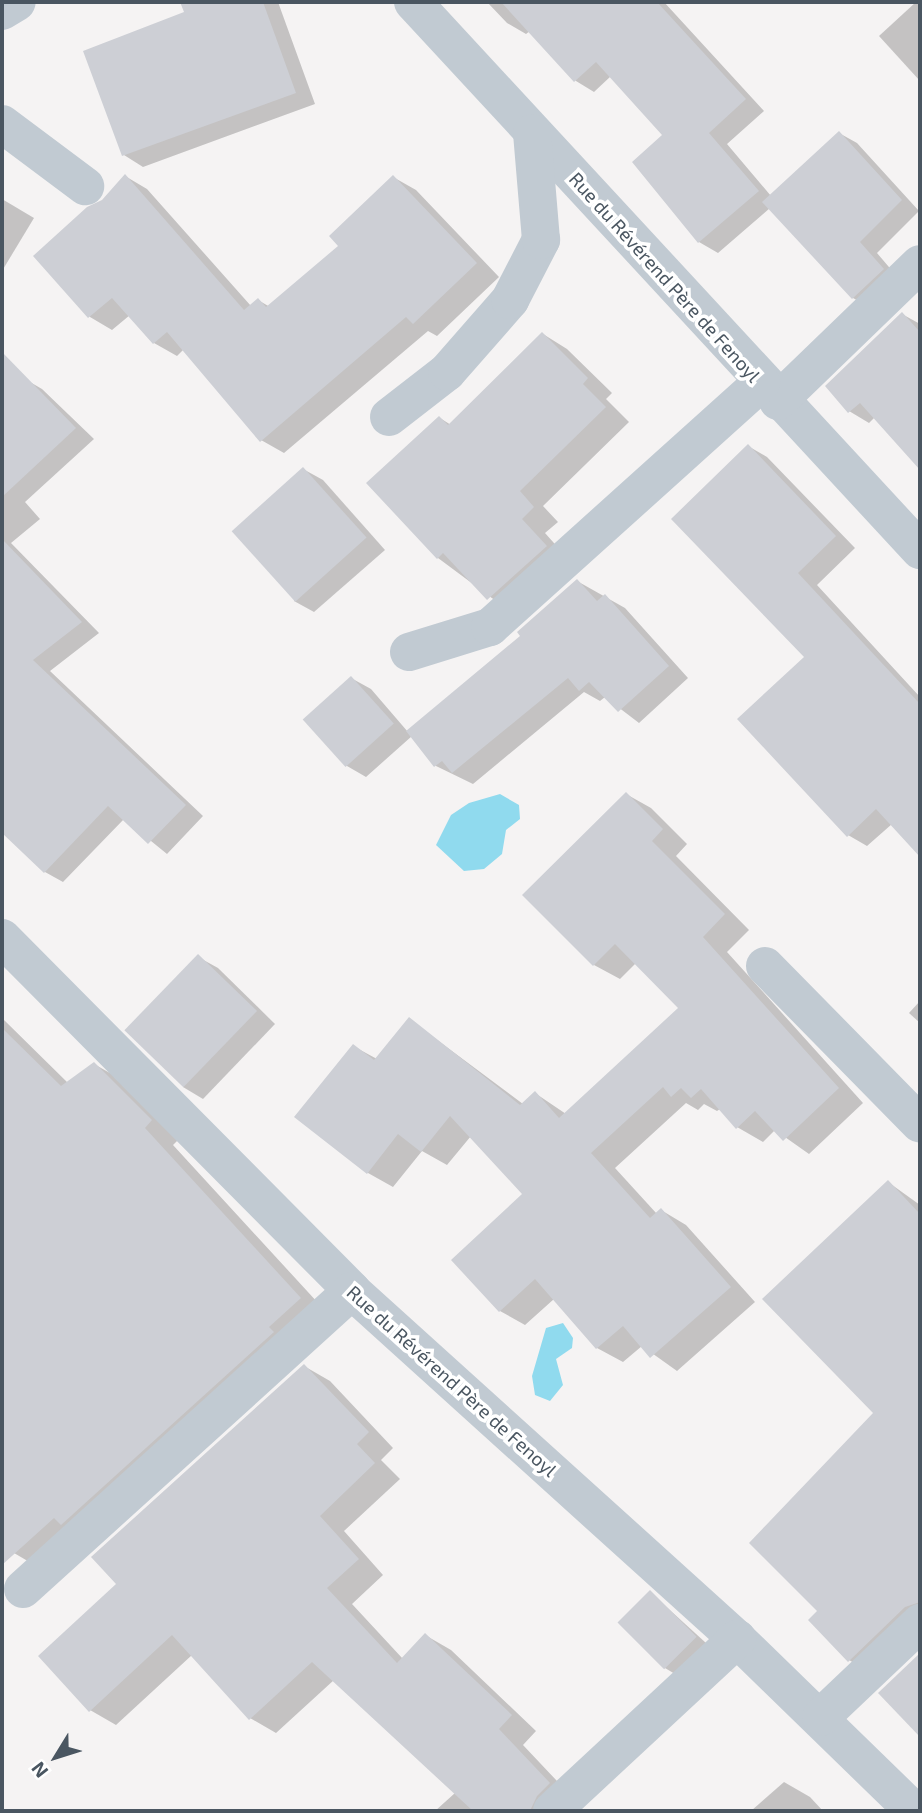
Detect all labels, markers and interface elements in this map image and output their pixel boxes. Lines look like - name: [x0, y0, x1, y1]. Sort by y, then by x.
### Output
- street label: Rue du Révérend Père de Fenoyl: [565, 167, 765, 387]
- street label: Rue du Révérend Père de Fenoyl: [342, 1281, 562, 1481]
- north arrow: [21, 1722, 91, 1792]
- text: N: [26, 1758, 52, 1783]

